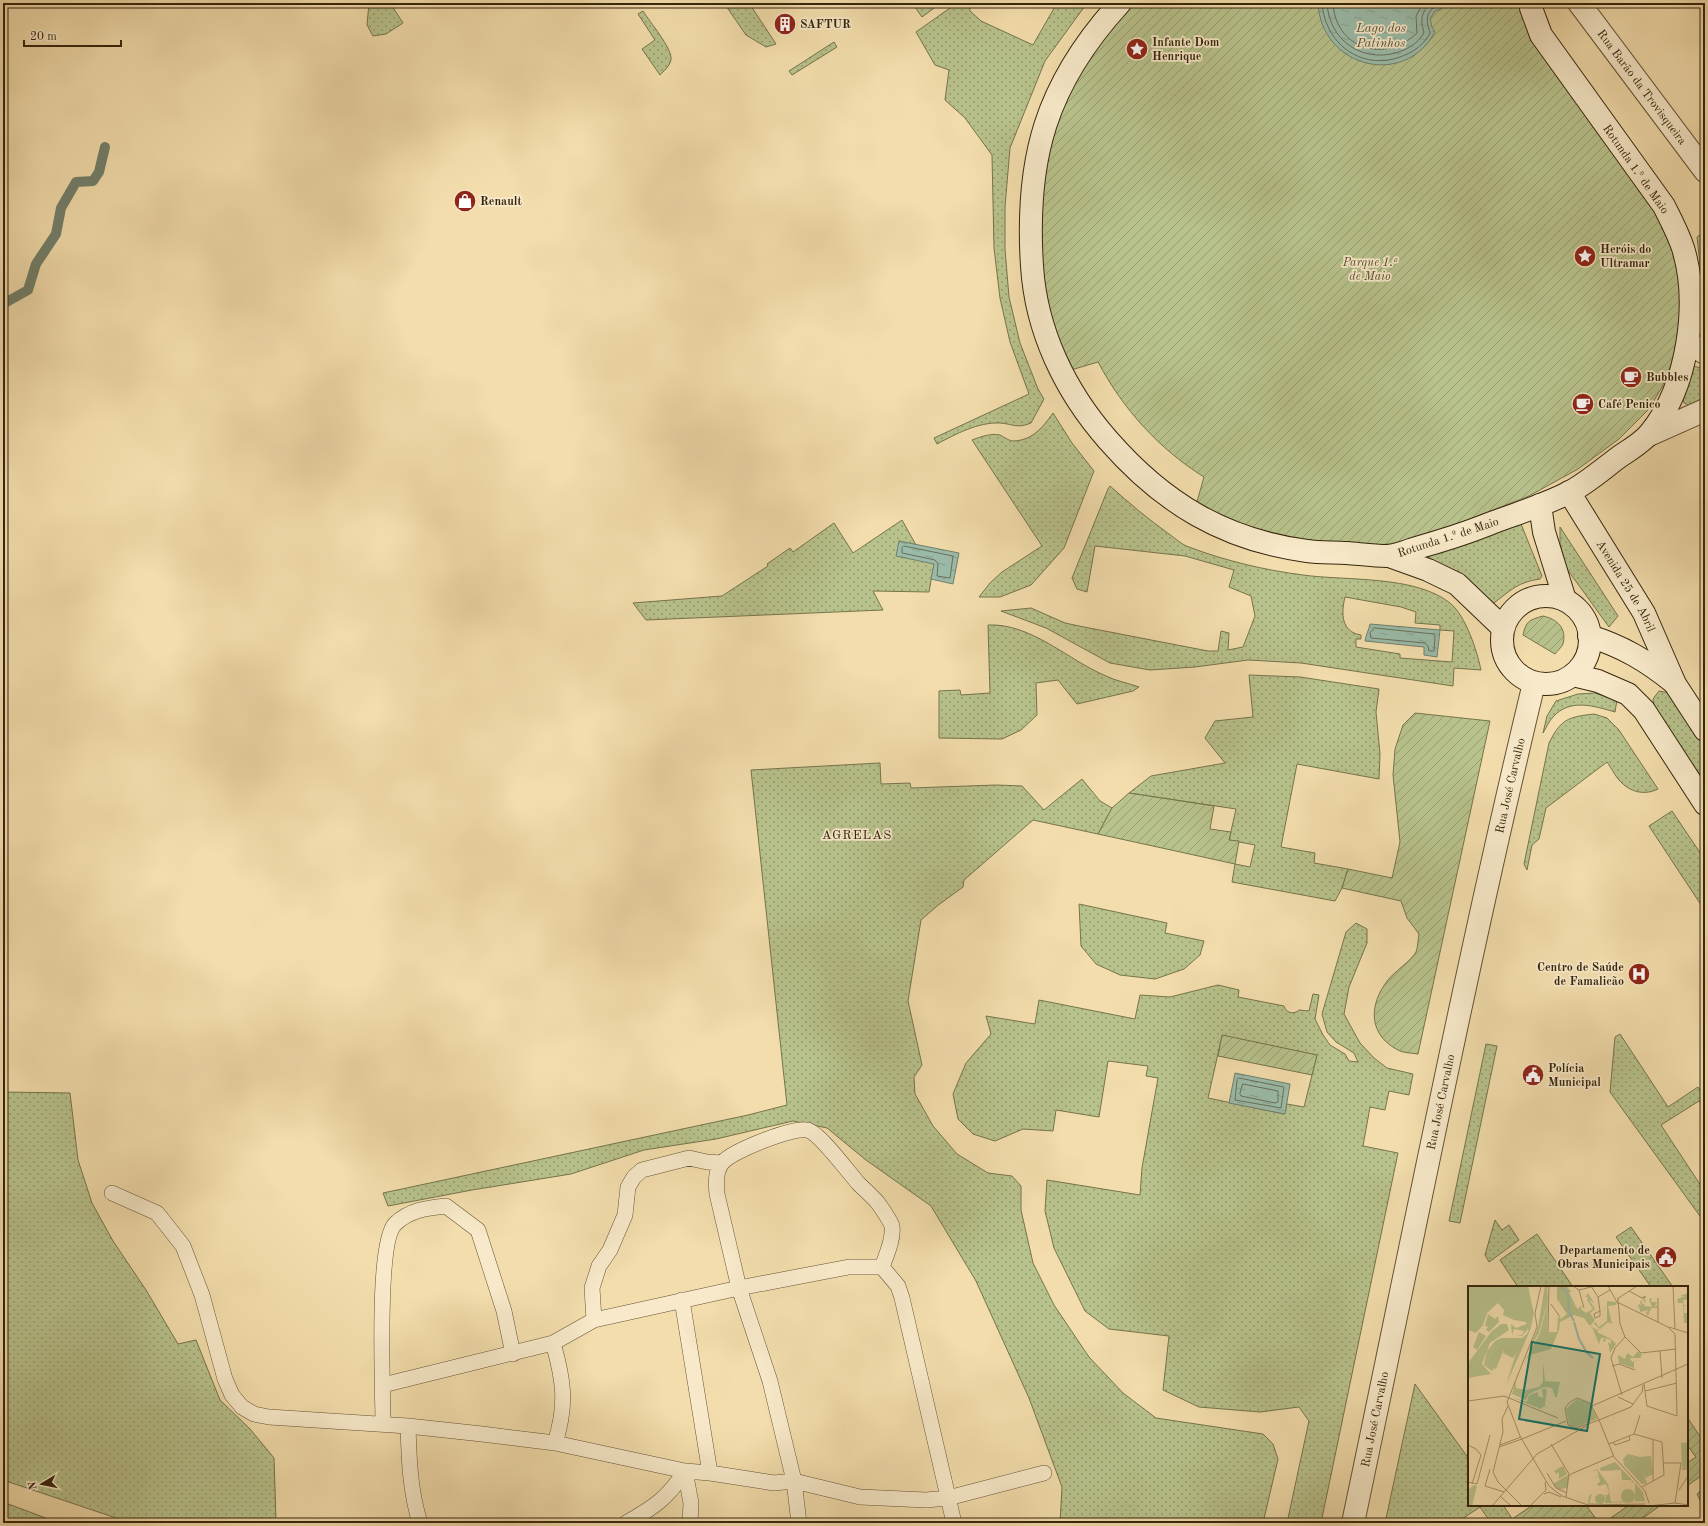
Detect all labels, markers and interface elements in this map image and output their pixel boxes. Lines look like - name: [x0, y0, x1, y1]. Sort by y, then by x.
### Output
- building icon: SAFTUR: [772, 11, 798, 37]
- place label: SAFTUR: [800, 19, 851, 31]
- scale bar: [24, 22, 121, 48]
- water label: Lago dos Patinhos: [1355, 22, 1407, 50]
- street label: Rua Barão da Trovisqueira: [1594, 28, 1688, 147]
- text: 20 m: [30, 31, 57, 43]
- place icon: Infante Dom Henrique: [1124, 36, 1150, 62]
- place label: Infante Dom Henrique: [1152, 37, 1220, 63]
- street label: Rotunda 1.º de Maio: [1600, 123, 1670, 216]
- shop icon: Renault: [452, 188, 478, 214]
- place label: Renault: [480, 196, 522, 208]
- place icon: Heróis do Ultramar: [1572, 243, 1598, 269]
- place label: Heróis do Ultramar: [1600, 244, 1651, 270]
- park label: Parque 1.º de Maio: [1342, 257, 1398, 283]
- cafe icon: Bubbles: [1618, 364, 1644, 390]
- place label: Bubbles: [1646, 372, 1688, 384]
- cafe icon: Café Penico: [1570, 391, 1596, 417]
- place label: Café Penico: [1598, 399, 1661, 411]
- street label: Rotunda 1.º de Maio: [1396, 516, 1500, 560]
- street label: Avenida 25 de Abril: [1594, 539, 1656, 634]
- street label: Rua José Carvalho: [1494, 737, 1528, 835]
- district label: AGRELAS: [822, 829, 892, 842]
- hospital icon: Centro de Saúde de Famalicão: [1626, 961, 1652, 987]
- place label: Centro de Saúde de Famalicão: [1537, 962, 1624, 988]
- street label: Rua José Carvalho: [1426, 1053, 1457, 1151]
- public building icon: Polícia Municipal: [1520, 1062, 1546, 1088]
- place label: Polícia Municipal: [1548, 1063, 1601, 1089]
- public building icon: Departamento de Obras Municipais: [1653, 1244, 1679, 1270]
- place label: Departamento de Obras Municipais: [1557, 1245, 1650, 1271]
- inset map: [1468, 1286, 1688, 1506]
- street label: Rua José Carvalho: [1360, 1371, 1391, 1468]
- north arrow: [22, 1464, 62, 1504]
- text: N: [27, 1480, 40, 1491]

